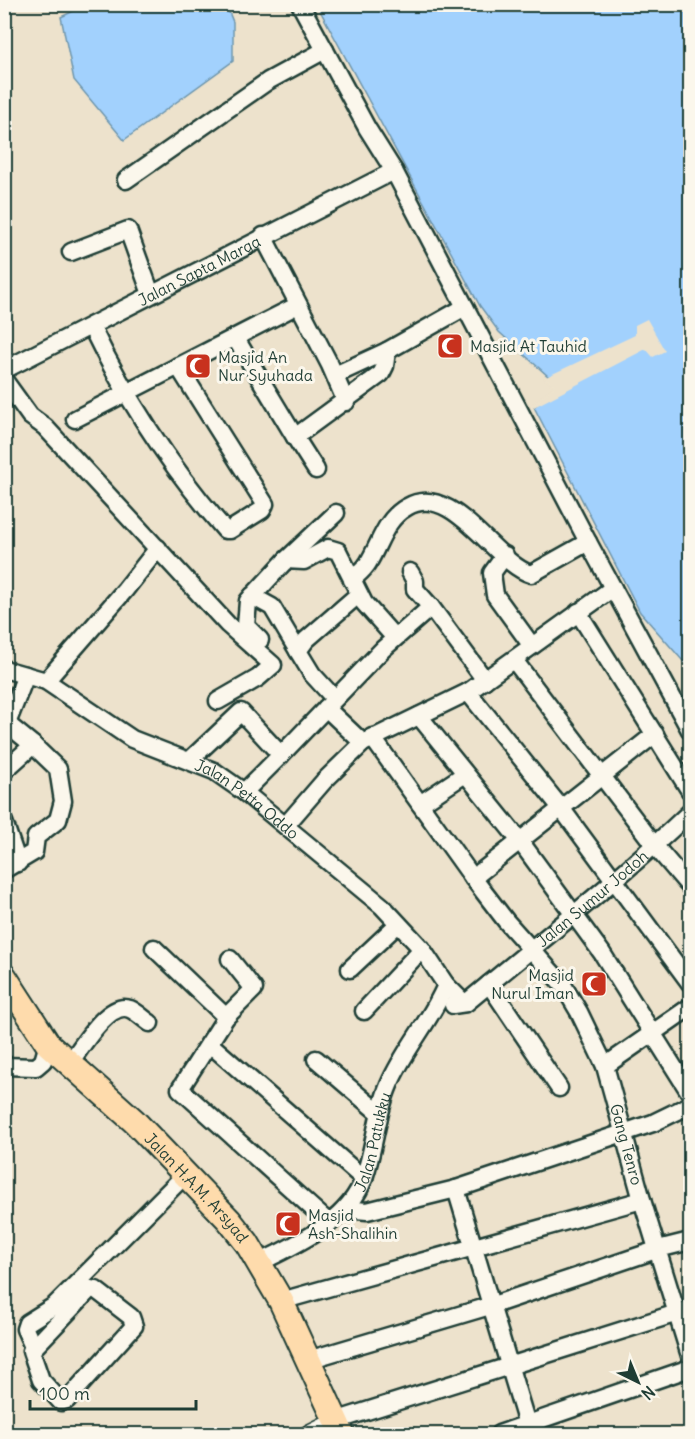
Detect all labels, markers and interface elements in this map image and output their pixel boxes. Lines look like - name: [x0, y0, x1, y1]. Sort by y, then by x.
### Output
- street label: Jalan Sapta Marga: [134, 231, 264, 310]
- mosque icon: Masjid At Tauhid: [435, 331, 465, 361]
- place label: Masjid At Tauhid: [470, 336, 587, 356]
- place label: Masjid An Nur Syuhada: [218, 347, 313, 385]
- mosque icon: Masjid An Nur Syuhada: [183, 351, 213, 381]
- street label: Jalan Petta Oddo: [192, 754, 303, 843]
- street label: Jalan Sumur Jodoh: [532, 846, 652, 951]
- place label: Masjid Nurul Iman: [491, 965, 574, 1003]
- mosque icon: Masjid Nurul Iman: [579, 969, 609, 999]
- street label: Jalan Patukku: [350, 1089, 395, 1195]
- street label: Gang Tenro: [606, 1102, 647, 1187]
- street label: Jalan H.A.M. Arsyad: [141, 1128, 253, 1247]
- place label: Masjid Ash-Shalihin: [308, 1205, 398, 1243]
- mosque icon: Masjid Ash-Shalihin: [273, 1209, 303, 1239]
- north arrow: [608, 1352, 668, 1412]
- scale bar: [30, 1373, 196, 1411]
- text: 100 m: [39, 1382, 90, 1405]
- text: N: [637, 1382, 659, 1404]

